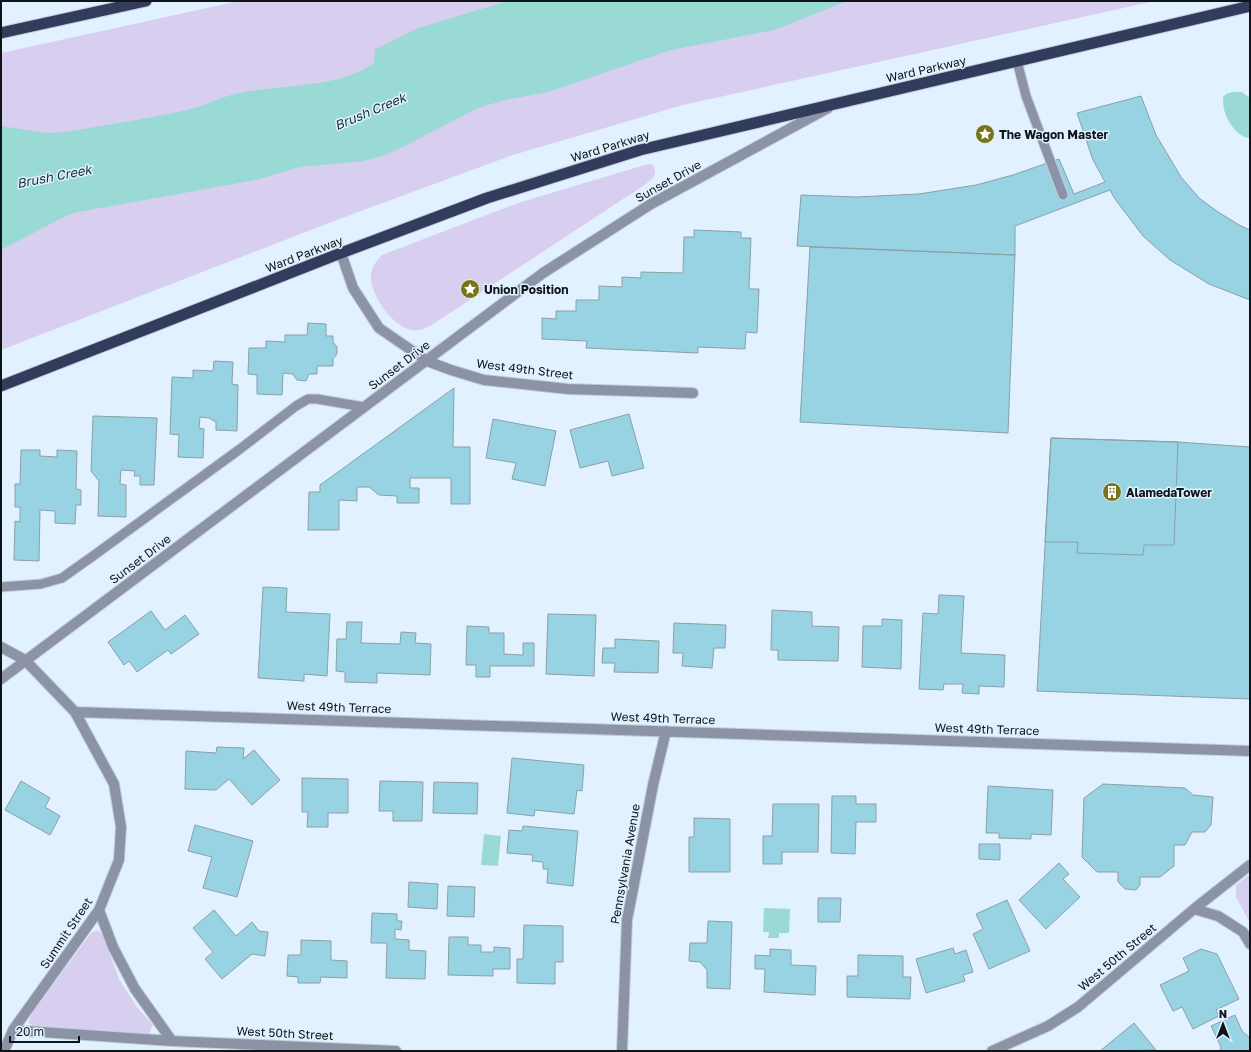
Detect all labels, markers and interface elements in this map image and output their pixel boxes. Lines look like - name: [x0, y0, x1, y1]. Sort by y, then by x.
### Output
- street label: Ward Parkway: [885, 52, 968, 85]
- water label: Brush Creek: [332, 88, 410, 133]
- place icon: The Wagon Master: [974, 123, 996, 145]
- street label: Ward Parkway: [569, 127, 651, 165]
- place label: The Wagon Master: [999, 127, 1109, 142]
- street label: Sunset Drive: [632, 157, 704, 205]
- water label: Brush Creek: [15, 161, 94, 191]
- street label: Ward Parkway: [263, 232, 345, 276]
- place icon: Union Position: [459, 278, 481, 300]
- place label: Union Position: [484, 282, 568, 297]
- street label: Sunset Drive: [365, 337, 433, 393]
- street label: West 49th Street: [476, 356, 574, 382]
- building icon: AlamedaTower: [1101, 481, 1123, 503]
- place label: AlamedaTower: [1126, 485, 1212, 500]
- street label: Sunset Drive: [106, 531, 174, 587]
- street label: West 49th Terrace: [286, 698, 392, 716]
- street label: West 49th Terrace: [610, 709, 716, 727]
- street label: West 49th Terrace: [934, 720, 1040, 738]
- street label: Pennsylvania Avenue: [607, 803, 643, 925]
- street label: Summit Street: [37, 894, 95, 971]
- street label: West 50th Street: [1075, 920, 1159, 994]
- north arrow: [1203, 1004, 1243, 1044]
- text: N: [1219, 1007, 1227, 1020]
- scale bar: [10, 1018, 79, 1044]
- street label: West 50th Street: [236, 1023, 334, 1043]
- text: 20 m: [16, 1024, 44, 1039]

